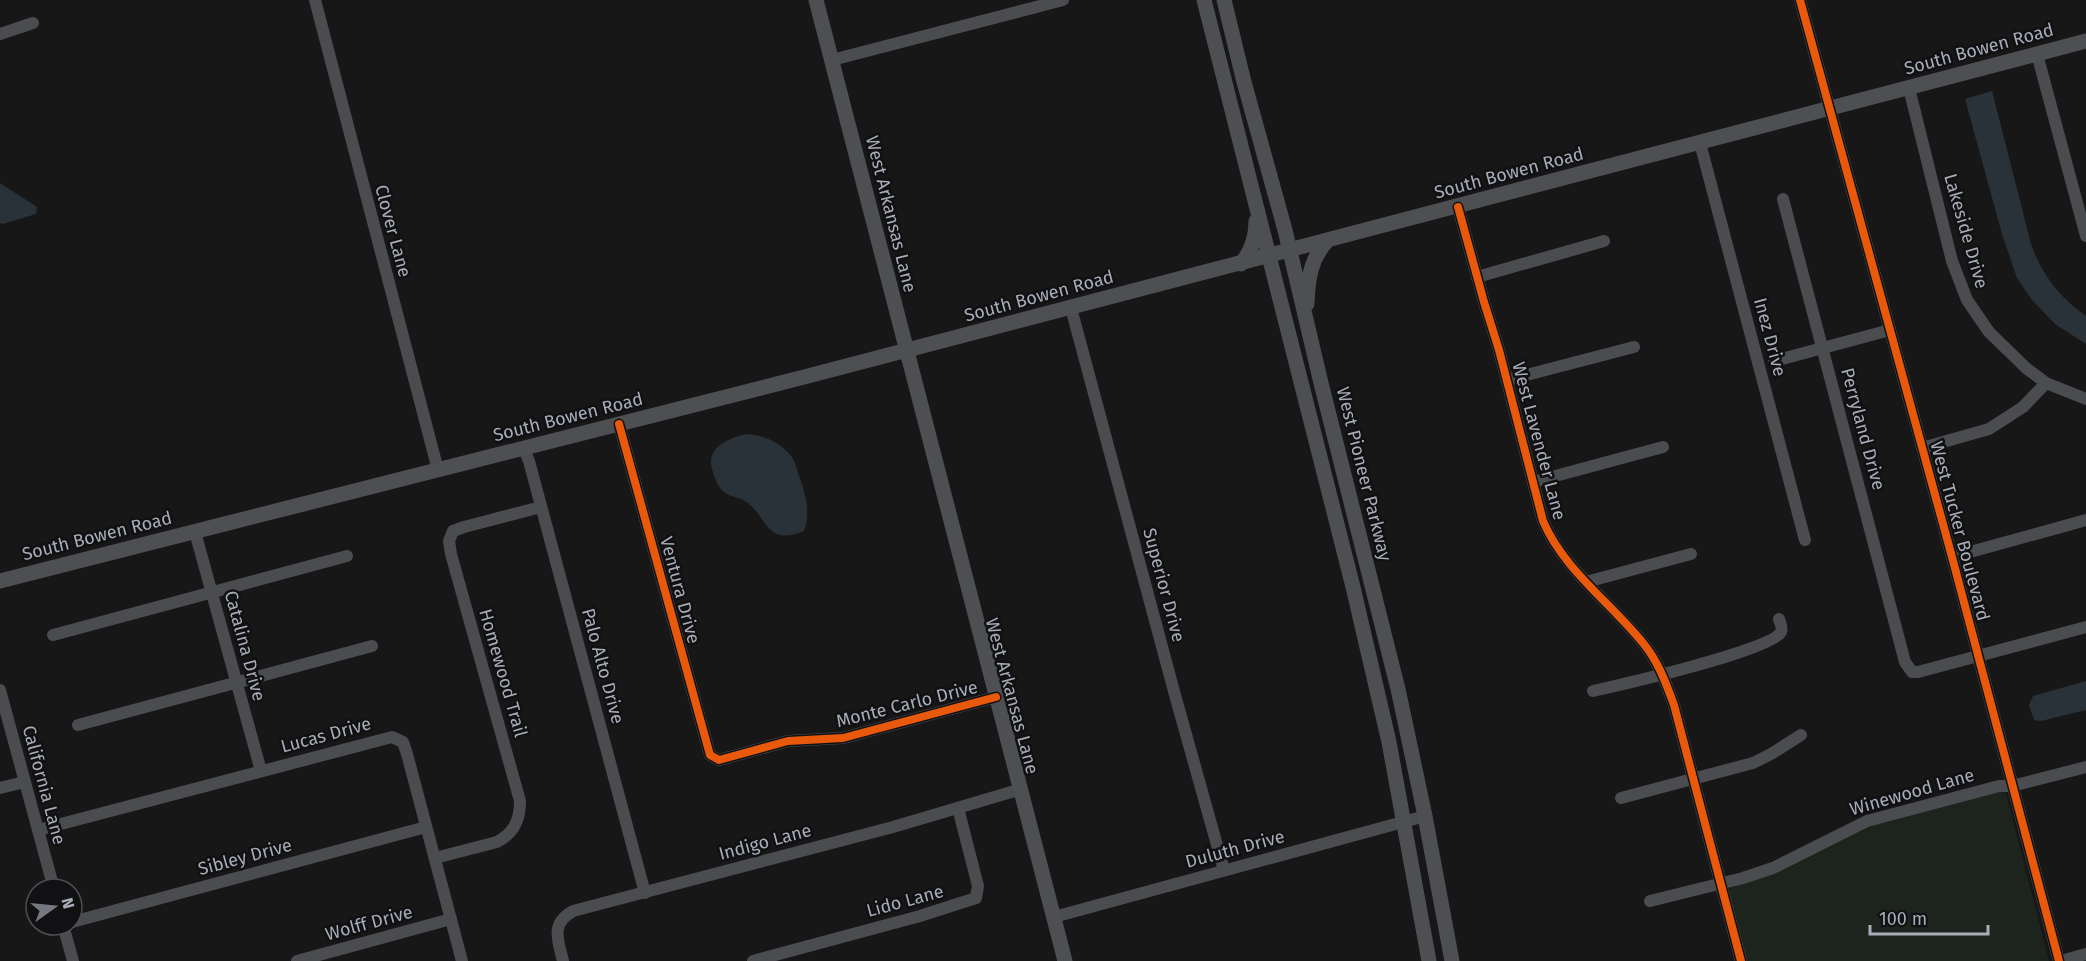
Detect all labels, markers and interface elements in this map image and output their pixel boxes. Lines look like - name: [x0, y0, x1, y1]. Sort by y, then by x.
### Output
- street label: South Bowen Road: [1902, 18, 2056, 80]
- street label: West Arkansas Lane: [861, 133, 921, 295]
- street label: South Bowen Road: [1432, 142, 1586, 204]
- street label: Lakeside Drive: [1939, 171, 1993, 291]
- street label: Clover Lane: [370, 182, 416, 280]
- street label: South Bowen Road: [962, 265, 1116, 327]
- street label: Inez Drive: [1749, 295, 1791, 379]
- street label: West Lavender Lane: [1507, 359, 1571, 523]
- street label: Perryland Drive: [1836, 365, 1890, 493]
- street label: West Pioneer Parkway: [1332, 385, 1396, 563]
- street label: South Bowen Road: [491, 388, 645, 446]
- street label: West Tucker Boulevard: [1925, 439, 1995, 623]
- street label: South Bowen Road: [20, 507, 174, 565]
- street label: Superior Drive: [1138, 526, 1190, 644]
- street label: Ventura Drive: [655, 534, 705, 646]
- street label: Catalina Drive: [220, 588, 270, 704]
- street label: Homewood Trail: [474, 606, 532, 740]
- street label: Palo Alto Drive: [577, 606, 629, 726]
- street label: West Arkansas Lane: [981, 616, 1043, 776]
- street label: Monte Carlo Drive: [834, 676, 980, 732]
- street label: Lucas Drive: [278, 712, 374, 758]
- street label: California Lane: [18, 723, 70, 847]
- street label: Winewood Lane: [1847, 764, 1977, 820]
- street label: Indigo Lane: [716, 819, 814, 865]
- street label: Duluth Drive: [1183, 825, 1287, 873]
- street label: Sibley Drive: [196, 834, 294, 880]
- north arrow: [24, 877, 84, 937]
- street label: Lido Lane: [864, 880, 946, 922]
- text: N: [57, 896, 79, 911]
- scale bar: [1870, 898, 1988, 936]
- street label: Wolff Drive: [323, 901, 415, 945]
- text: 100 m: [1879, 908, 1927, 930]

